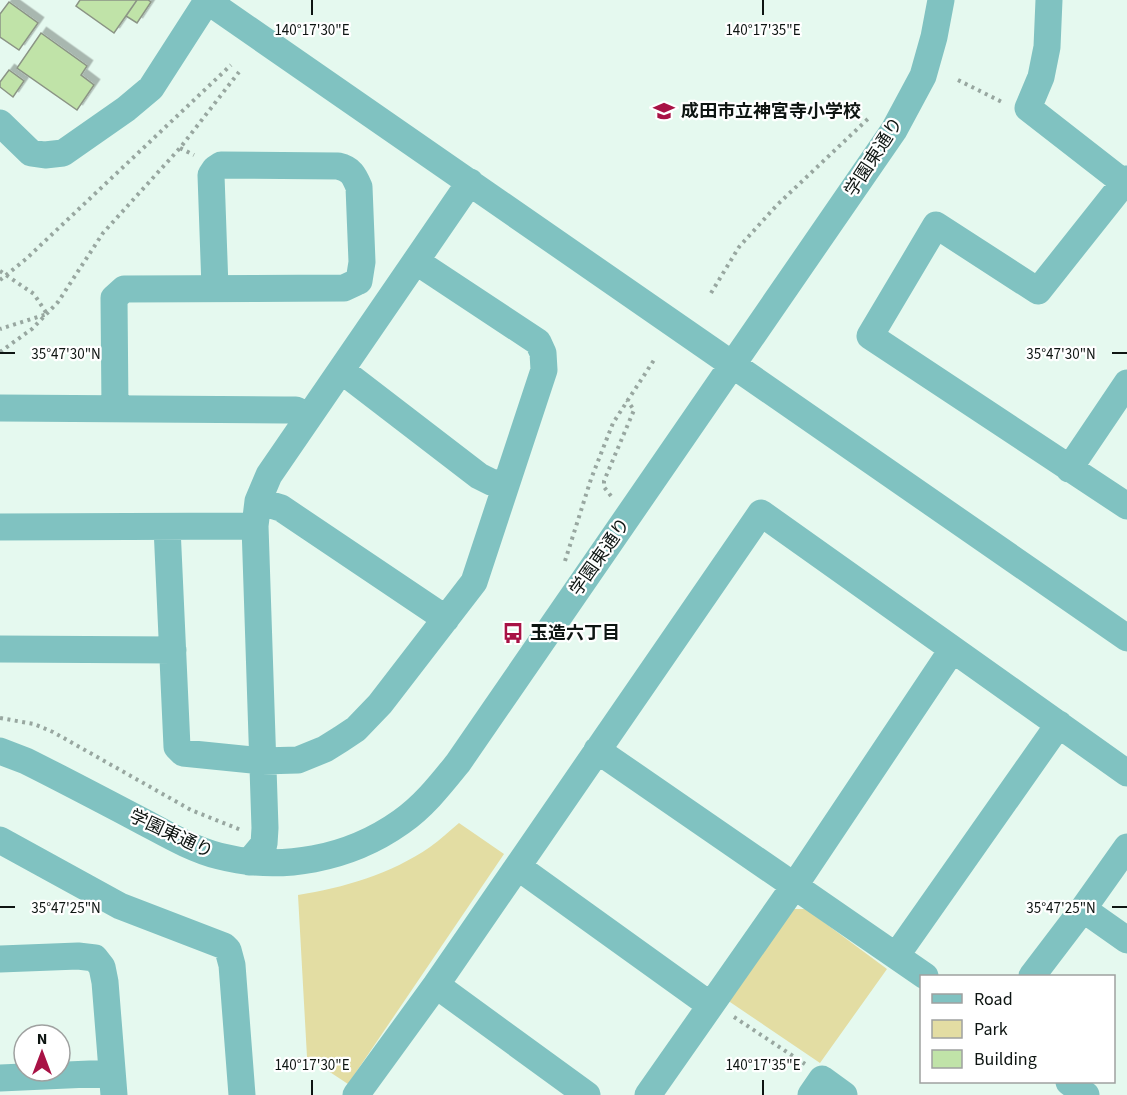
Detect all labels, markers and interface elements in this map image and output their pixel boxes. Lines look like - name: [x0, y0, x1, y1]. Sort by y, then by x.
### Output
- text: 140°17'30"E: [274, 20, 350, 41]
- text: 140°17'35"E: [725, 20, 801, 41]
- school or university icon: 成田市立神宮寺小学校: [652, 99, 676, 123]
- place label: 成田市立神宮寺小学校: [681, 99, 861, 124]
- street label: 学園東通り: [839, 112, 909, 202]
- text: 35°47'30"N: [31, 344, 101, 365]
- text: 35°47'30"N: [1026, 344, 1096, 365]
- street label: 学園東通り: [564, 513, 636, 601]
- bus stop icon: 玉造六丁目: [501, 621, 525, 645]
- place label: 玉造六丁目: [530, 621, 620, 646]
- street label: 学園東通り: [125, 804, 217, 864]
- text: 35°47'25"N: [31, 898, 101, 919]
- text: 35°47'25"N: [1026, 898, 1096, 919]
- legend: [920, 975, 1115, 1083]
- text: Road: [974, 987, 1013, 1012]
- text: Park: [974, 1017, 1008, 1042]
- north arrow: [12, 1023, 72, 1083]
- text: N: [37, 1028, 47, 1050]
- text: Building: [974, 1047, 1037, 1072]
- text: 140°17'30"E: [274, 1055, 350, 1076]
- text: 140°17'35"E: [725, 1055, 801, 1076]

